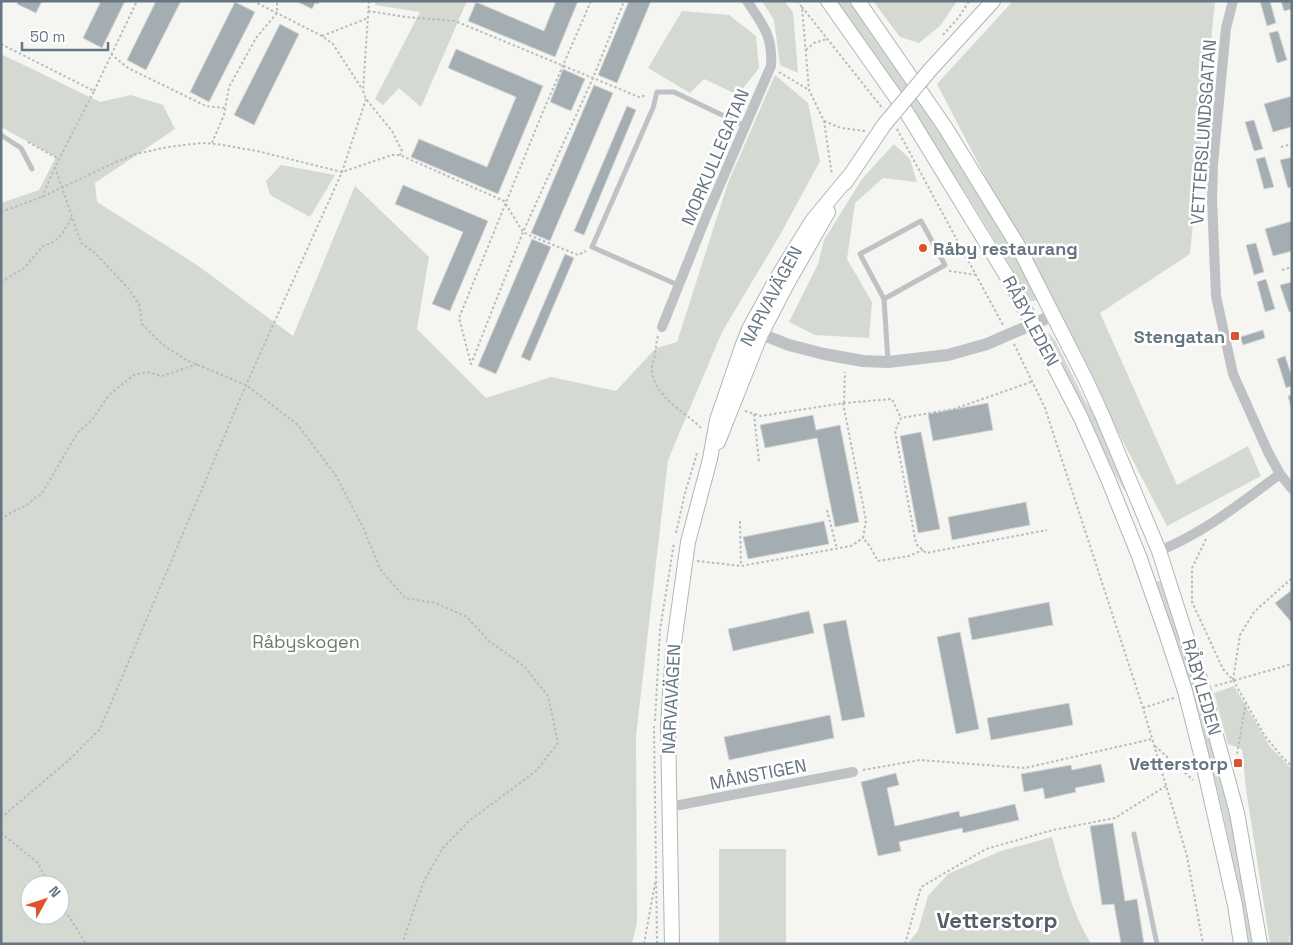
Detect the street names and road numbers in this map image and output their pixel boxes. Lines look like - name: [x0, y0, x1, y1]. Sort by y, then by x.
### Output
- street label: VETTERSLUNDSGATAN: [1185, 39, 1221, 225]
- street label: MORKULLEGATAN: [676, 85, 754, 229]
- street label: NARVAVÄGEN: [735, 242, 807, 350]
- street label: RÅBYLEDEN: [998, 272, 1064, 370]
- street label: RÅBYLEDEN: [1177, 636, 1227, 738]
- street label: NARVAVÄGEN: [657, 643, 685, 755]
- street label: MÅNSTIGEN: [708, 753, 808, 795]

